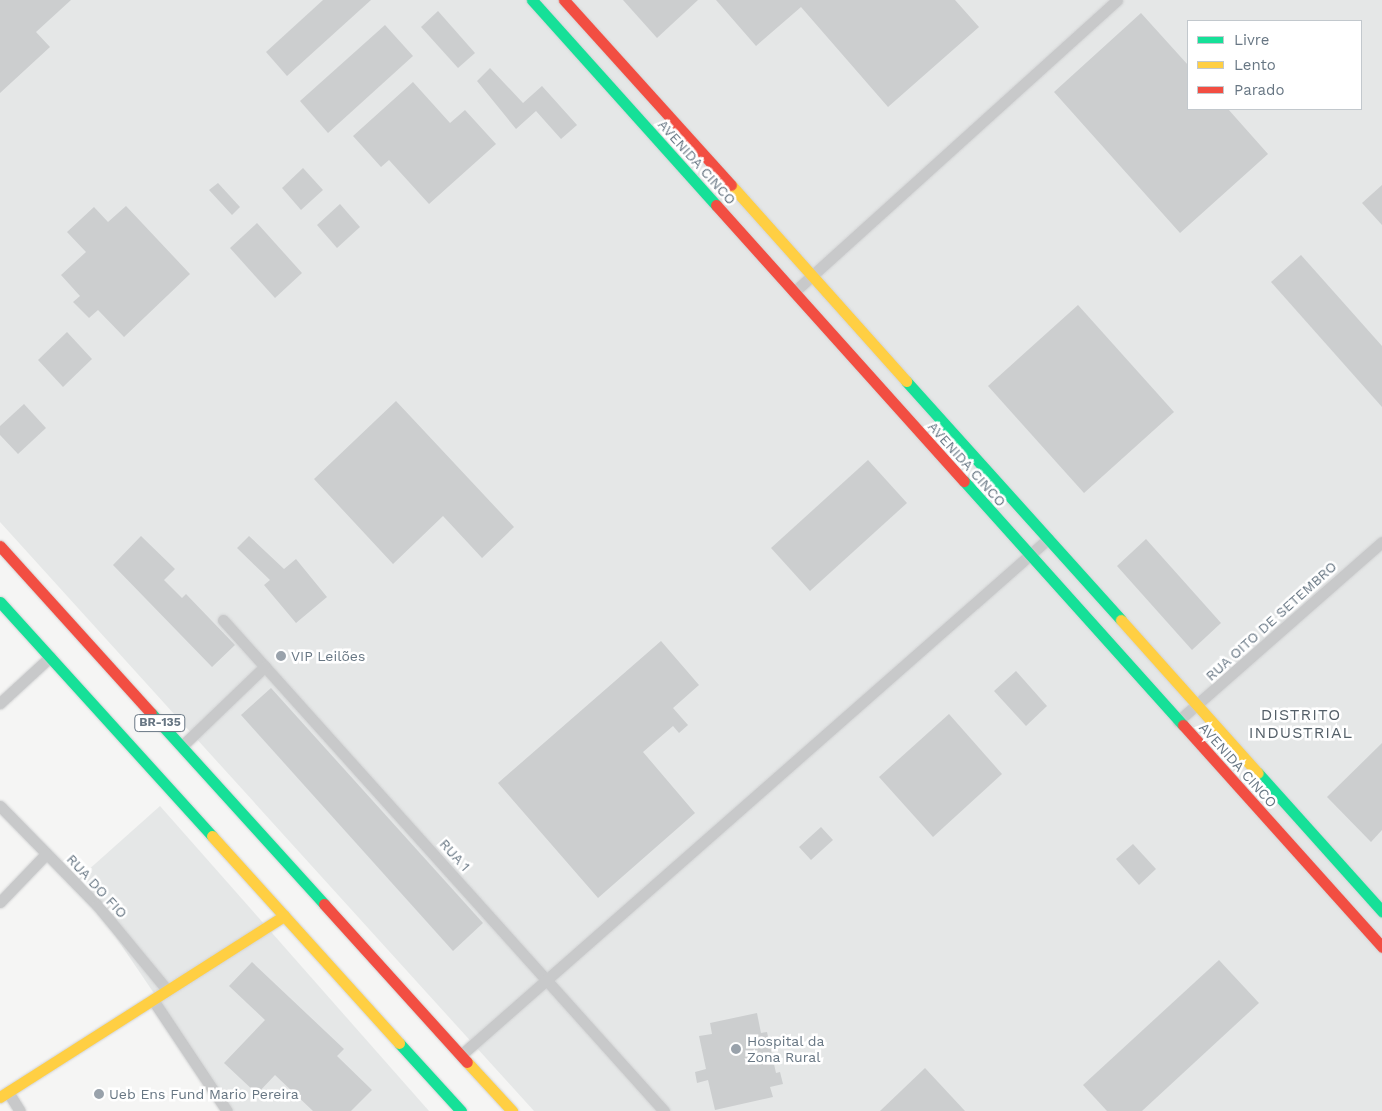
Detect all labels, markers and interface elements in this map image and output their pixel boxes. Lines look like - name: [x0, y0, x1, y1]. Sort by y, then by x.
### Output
- legend: [1187, 20, 1362, 110]
- text: Livre: [1234, 31, 1269, 49]
- text: Lento: [1234, 56, 1276, 74]
- text: Parado: [1234, 81, 1284, 99]
- street label: AVENIDA CINCO: [654, 116, 740, 208]
- street label: AVENIDA CINCO: [924, 418, 1010, 510]
- street label: RUA OITO DE SETEMBRO: [1202, 558, 1340, 684]
- place label: VIP Leilões: [291, 648, 366, 664]
- marker: VIP Leilões: [275, 650, 287, 662]
- district label: DISTRITO INDUSTRIAL: [1248, 705, 1354, 743]
- road number: BR-135: [134, 714, 186, 732]
- street label: AVENIDA CINCO: [1195, 719, 1281, 811]
- street label: RUA 1: [436, 835, 474, 875]
- street label: RUA DO FIO: [63, 851, 131, 921]
- place label: Hospital da Zona Rural: [747, 1033, 825, 1066]
- marker: Hospital da Zona Rural: [729, 1042, 743, 1056]
- place label: Ueb Ens Fund Mario Pereira: [109, 1086, 299, 1102]
- marker: Ueb Ens Fund Mario Pereira: [93, 1088, 105, 1100]

